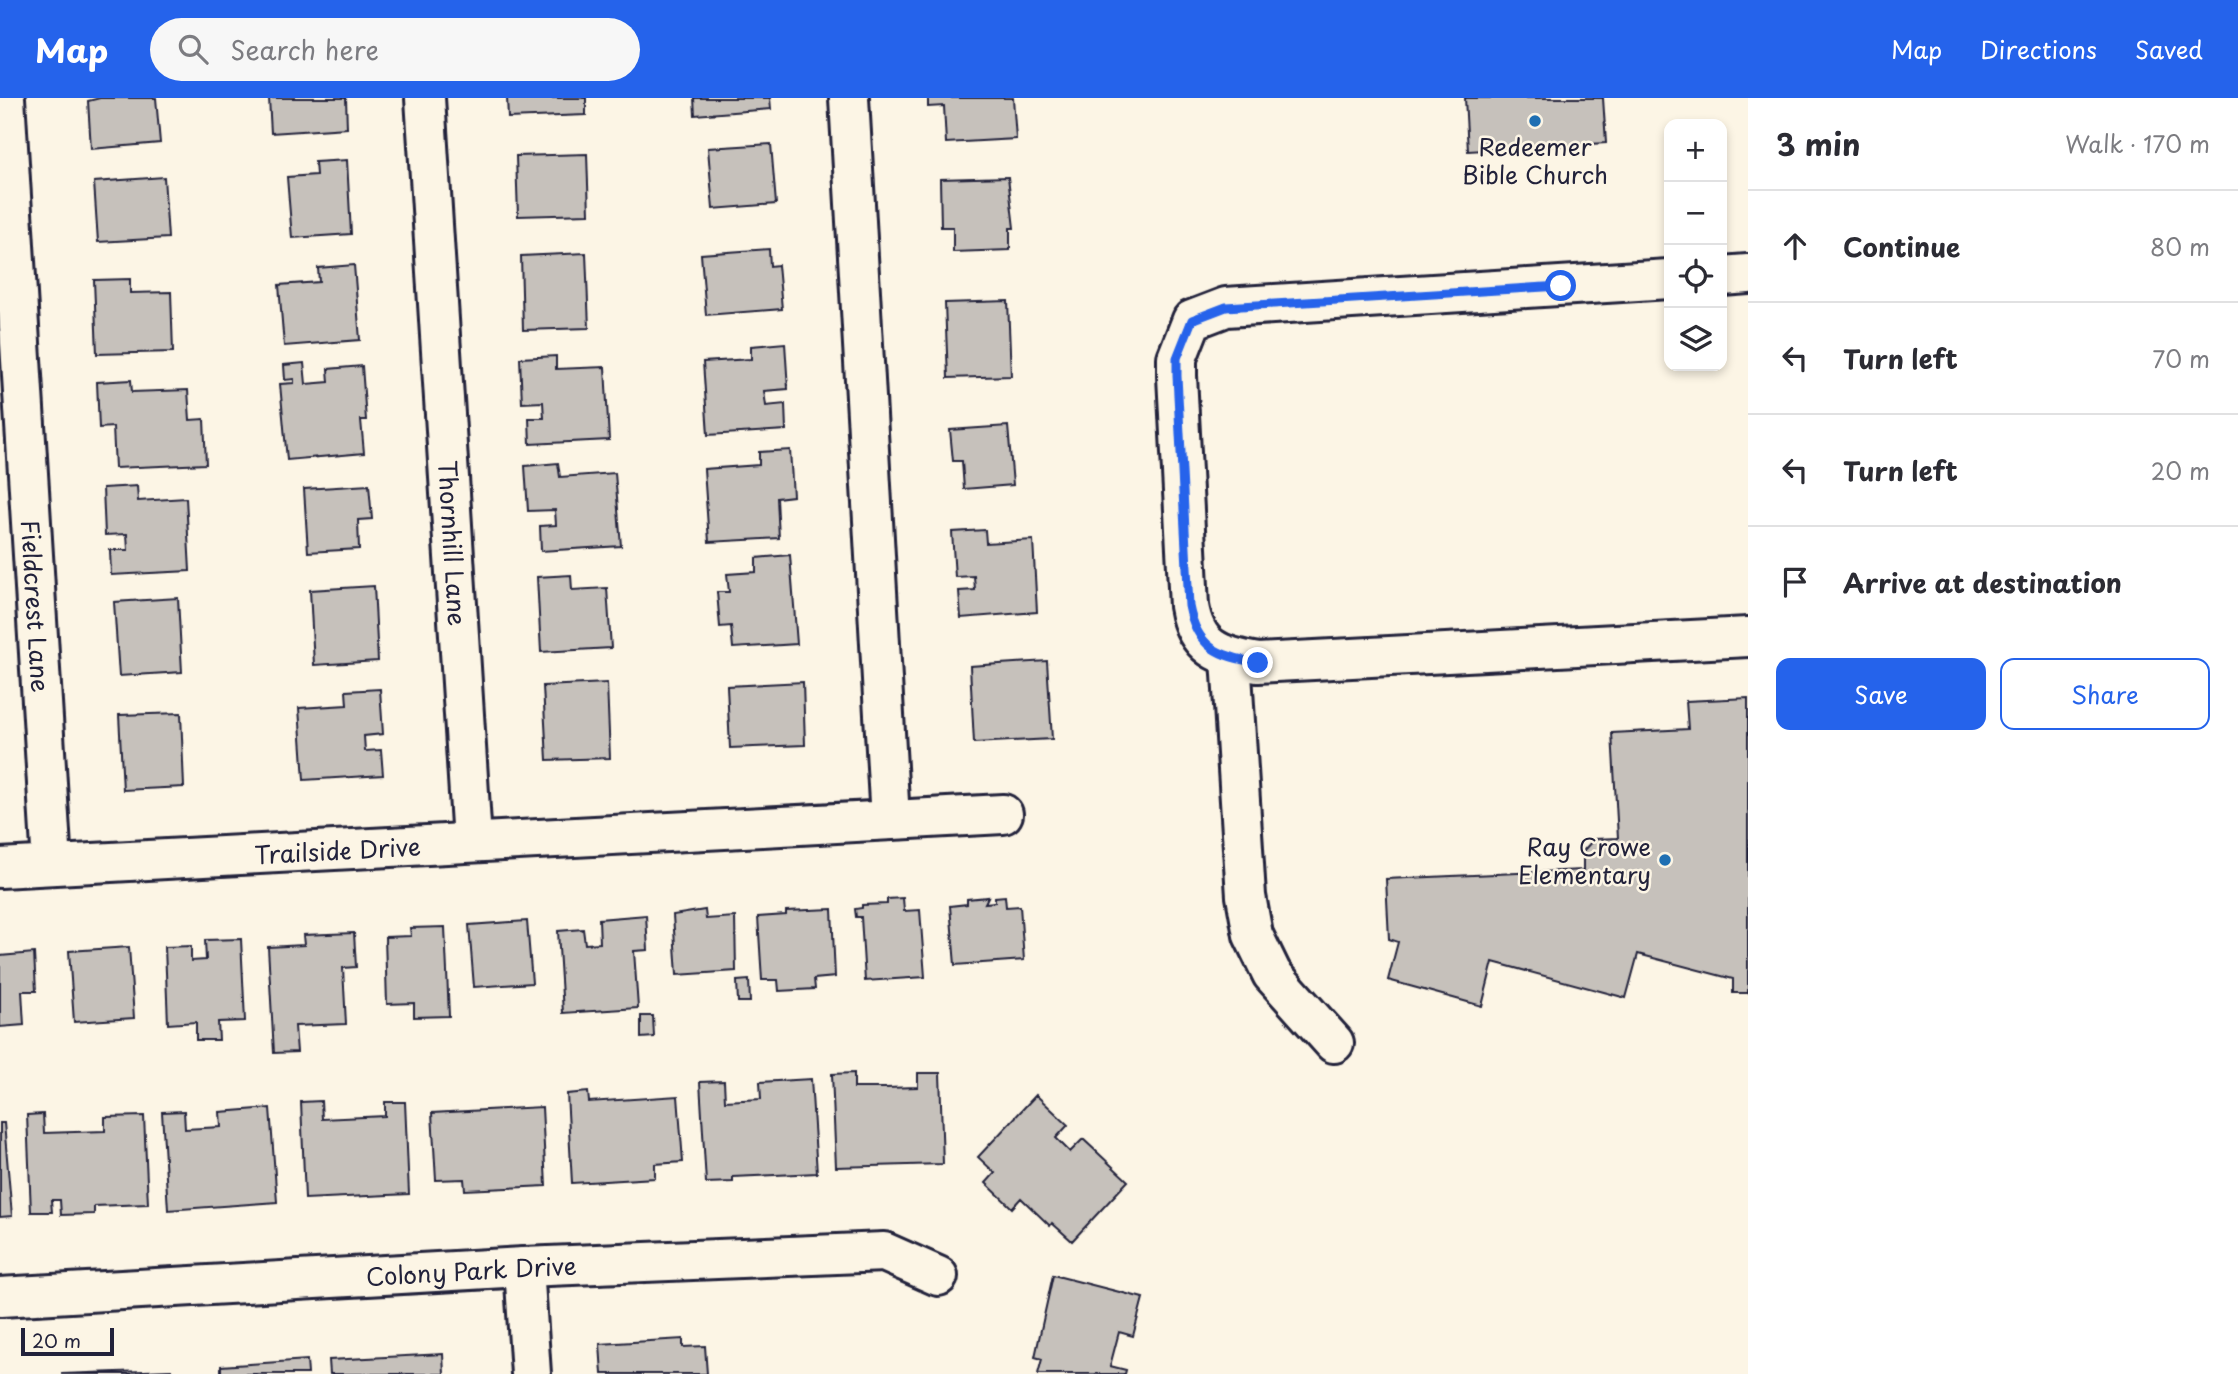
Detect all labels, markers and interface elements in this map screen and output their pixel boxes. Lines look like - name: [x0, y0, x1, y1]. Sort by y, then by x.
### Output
- search box: [150, 18, 640, 81]
- text: Map: [35, 24, 108, 74]
- icon: search: [174, 30, 212, 68]
- text: Search here: [230, 30, 379, 69]
- text: Map: [1891, 31, 1942, 67]
- text: Directions: [1980, 31, 2097, 67]
- text: Saved: [2135, 31, 2203, 67]
- marker: Redeemer Bible Church: [1527, 113, 1543, 129]
- map controls: [1664, 119, 1727, 371]
- button: +: [1664, 119, 1727, 182]
- text: 3 min: [1776, 121, 1861, 166]
- text: Walk · 170 m: [2065, 126, 2210, 161]
- place label: Redeemer Bible Church: [1462, 128, 1608, 192]
- button: −: [1664, 182, 1727, 245]
- icon: ahead: [1776, 227, 1814, 265]
- text: Continue: [1843, 227, 1960, 266]
- text: 80 m: [2150, 229, 2210, 264]
- button: locate: [1664, 245, 1727, 308]
- route start: [1545, 270, 1576, 301]
- button: layers: [1664, 308, 1727, 371]
- icon: left: [1776, 339, 1814, 377]
- text: Turn left: [1843, 339, 1958, 378]
- text: 70 m: [2152, 341, 2210, 376]
- icon: left: [1776, 451, 1814, 489]
- text: Turn left: [1843, 451, 1958, 490]
- text: 20 m: [2151, 453, 2210, 488]
- street label: Thornhill Lane: [430, 459, 476, 627]
- street label: Fieldcrest Lane: [13, 519, 59, 693]
- icon: arrive: [1776, 563, 1814, 601]
- text: Arrive at destination: [1843, 563, 2122, 602]
- route end: [1242, 647, 1273, 678]
- button: Save: [1776, 658, 1986, 730]
- button: Share: [2000, 658, 2210, 730]
- street label: Trailside Drive: [253, 827, 422, 872]
- place label: Ray Crowe Elementary: [1518, 828, 1651, 892]
- marker: Ray Crowe Elementary: [1657, 852, 1673, 868]
- street label: Colony Park Drive: [365, 1247, 577, 1294]
- scale bar: [21, 1325, 114, 1357]
- text: 20 m: [32, 1326, 81, 1354]

